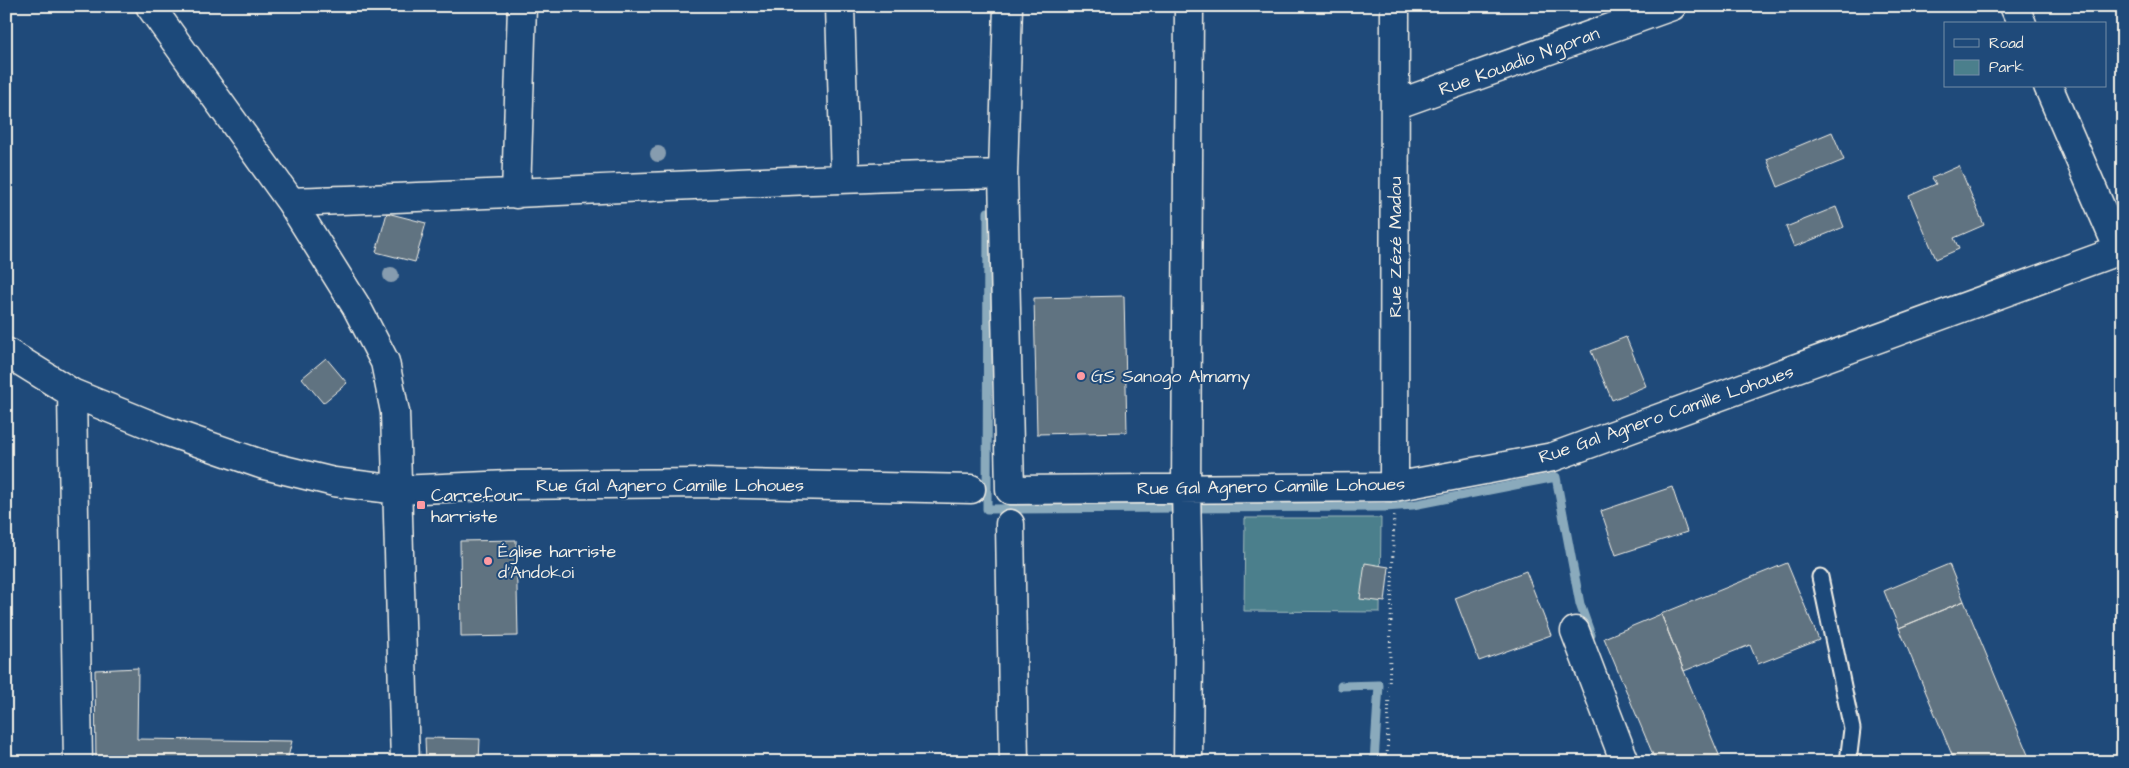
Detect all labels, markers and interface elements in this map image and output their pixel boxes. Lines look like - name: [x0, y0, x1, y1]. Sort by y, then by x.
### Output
- street label: Rue Kouadio N’goran: [1435, 21, 1603, 103]
- legend: [1944, 22, 2106, 88]
- text: Road: [1989, 33, 2024, 54]
- text: Park: [1989, 57, 2024, 78]
- street label: Rue Zézé Madou: [1383, 176, 1408, 318]
- street label: Rue Gal Agnero Camille Lohoues: [1535, 359, 1797, 471]
- place label: GS Sanogo Almamy: [1091, 364, 1250, 390]
- marker: GS Sanogo Almamy: [1075, 370, 1087, 382]
- street label: Rue Gal Agnero Camille Lohoues: [1137, 472, 1405, 502]
- street label: Rue Gal Agnero Camille Lohoues: [536, 473, 804, 499]
- place label: Carrefour harriste: [431, 483, 522, 529]
- marker: Carrefour harriste: [415, 499, 427, 511]
- place label: Église harriste d'Andokoi: [498, 539, 616, 585]
- marker: Église harriste d'Andokoi: [482, 555, 494, 567]

